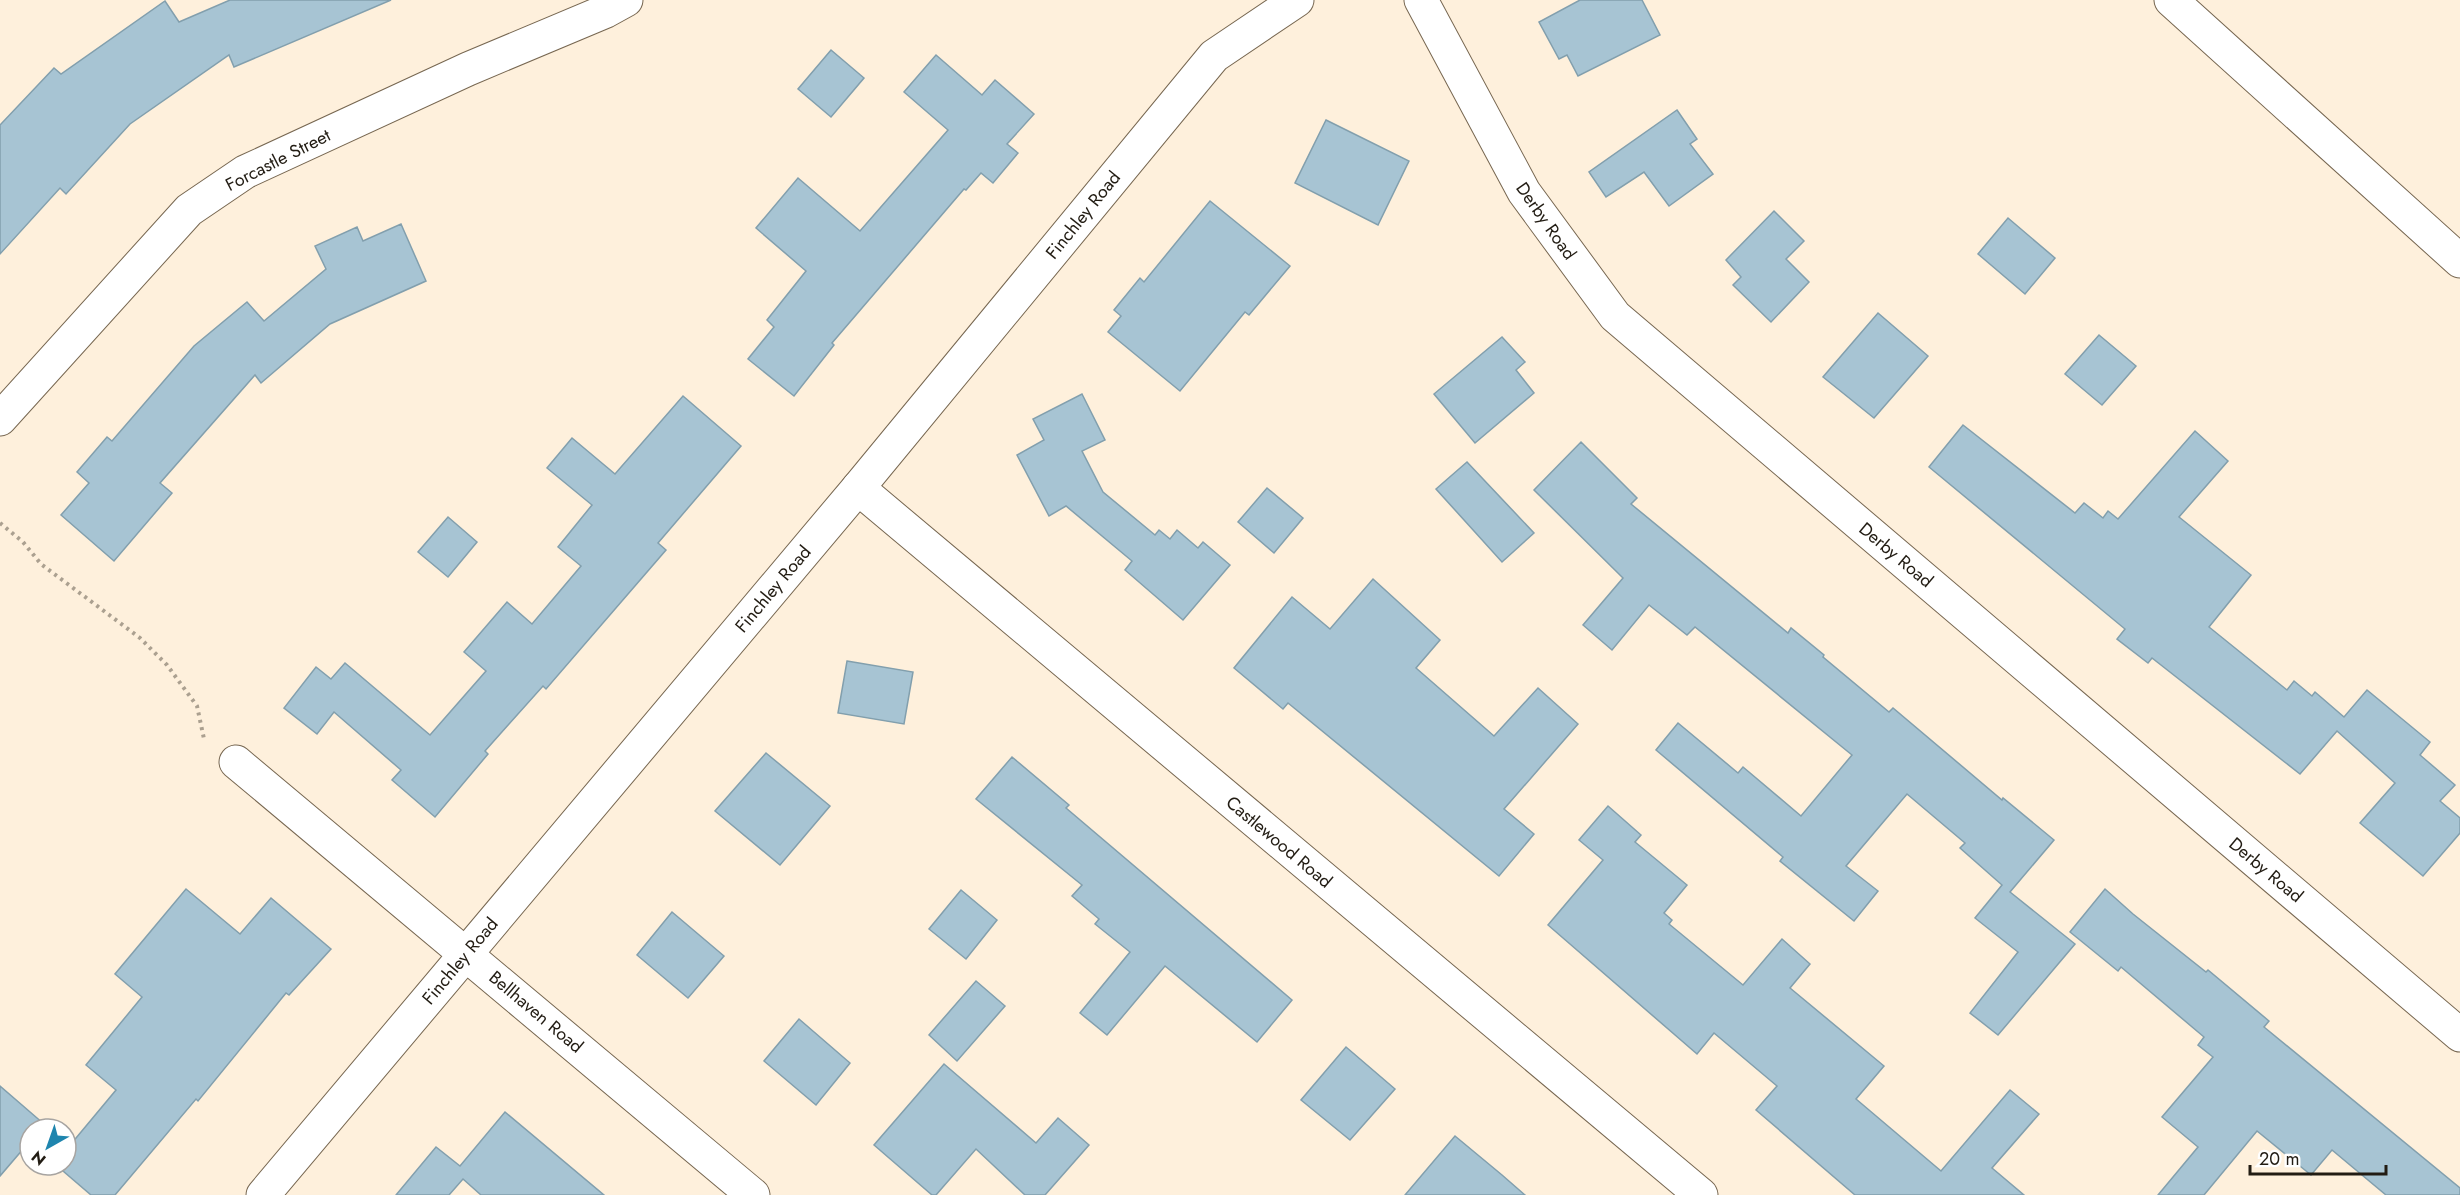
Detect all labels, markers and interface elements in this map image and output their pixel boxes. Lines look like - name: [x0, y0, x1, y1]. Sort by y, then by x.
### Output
- street label: Forcastle Street: [221, 122, 336, 198]
- street label: Finchley Road: [1039, 165, 1127, 265]
- street label: Derby Road: [1510, 177, 1582, 265]
- street label: Derby Road: [1853, 516, 1939, 594]
- street label: Finchley Road: [729, 540, 817, 638]
- street label: Castlewood Road: [1220, 790, 1338, 894]
- street label: Derby Road: [2223, 831, 2309, 909]
- street label: Finchley Road: [416, 912, 504, 1010]
- street label: Bellhaven Road: [483, 965, 589, 1059]
- north arrow: [18, 1117, 78, 1177]
- scale bar: [2250, 1138, 2386, 1176]
- text: N: [26, 1145, 51, 1171]
- text: 20 m: [2259, 1146, 2299, 1172]

